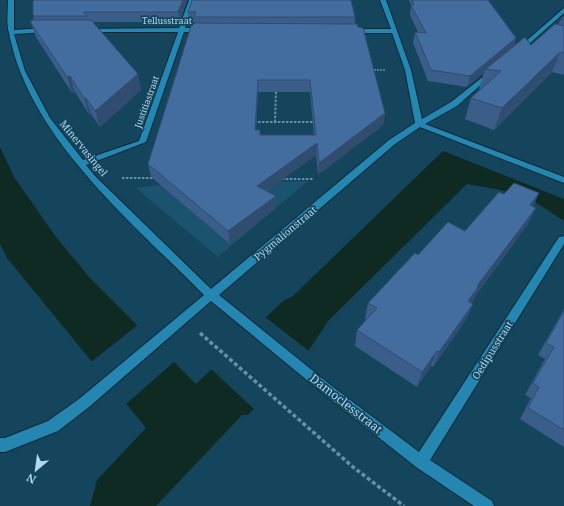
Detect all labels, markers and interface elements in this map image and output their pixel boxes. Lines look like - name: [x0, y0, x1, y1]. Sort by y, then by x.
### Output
- street label: Tellusstraat: [142, 14, 192, 27]
- street label: Justitiastraat: [131, 74, 162, 131]
- street label: Minervasingel: [57, 117, 111, 179]
- street label: Pygmalionstraat: [251, 202, 320, 263]
- street label: Oedipusstraat: [468, 318, 516, 382]
- street label: Damoclesstraat: [306, 370, 386, 437]
- north arrow: [16, 450, 56, 490]
- text: N: [23, 470, 38, 488]

